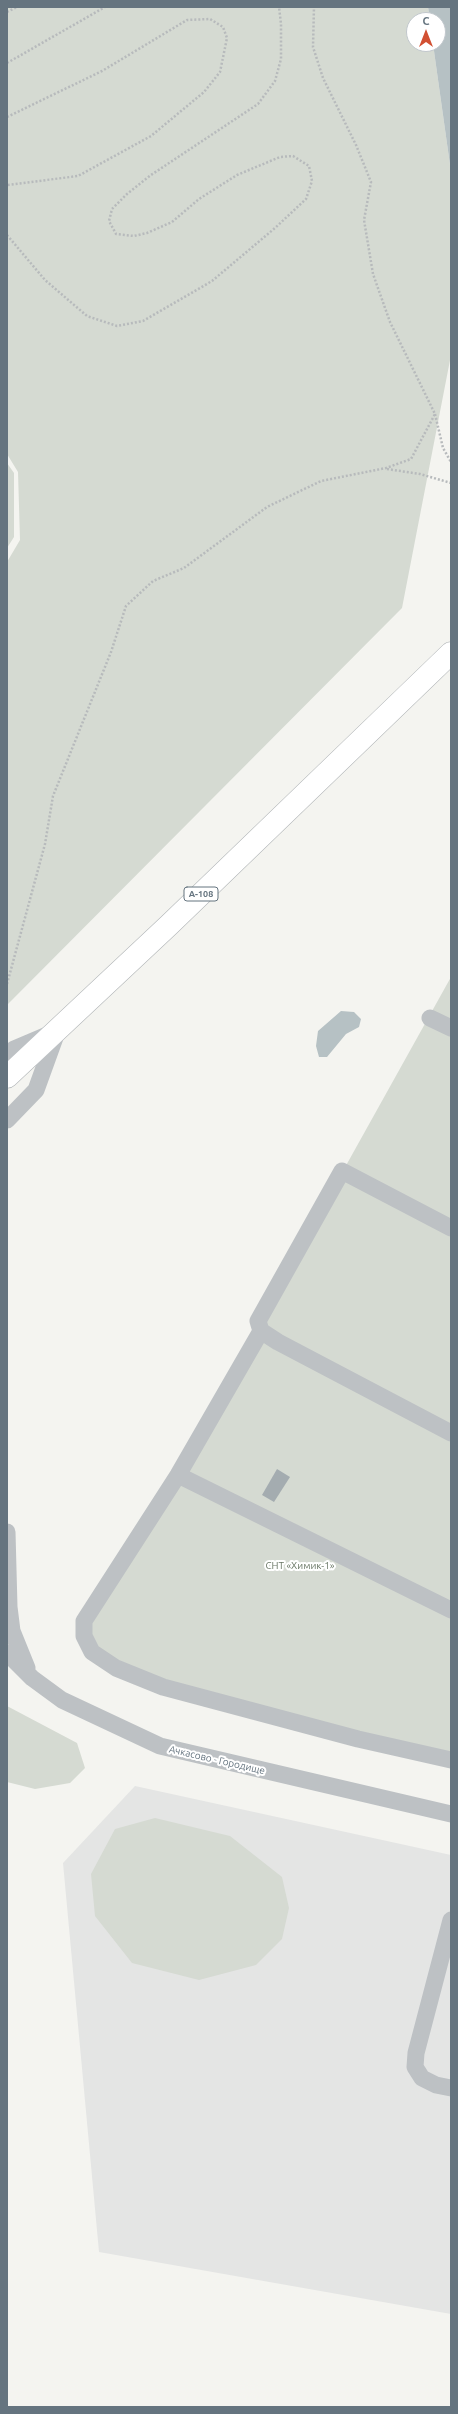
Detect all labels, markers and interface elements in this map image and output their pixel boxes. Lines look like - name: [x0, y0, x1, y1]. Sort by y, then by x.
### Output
- north arrow: [406, 12, 446, 52]
- text: С: [422, 15, 430, 27]
- road number: А-108: [184, 887, 218, 901]
- park label: СНТ «Химик-1»: [265, 1560, 335, 1572]
- street label: Ачкасово - Городище: [168, 1743, 266, 1777]

